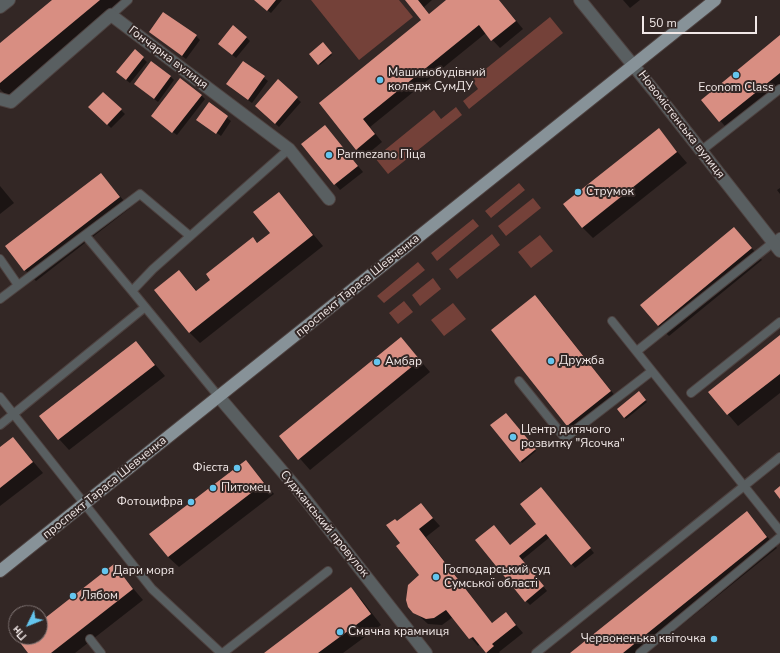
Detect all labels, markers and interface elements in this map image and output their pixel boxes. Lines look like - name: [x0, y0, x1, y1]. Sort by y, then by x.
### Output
- scale bar: [644, 8, 759, 34]
- text: 50 m: [649, 15, 677, 31]
- street label: Гончарна вулиця: [125, 23, 211, 93]
- place label: Машинобудівний коледж СумДУ: [388, 66, 486, 94]
- street label: Новомістенська вулиця: [634, 68, 728, 182]
- marker: Econom Class: [731, 70, 741, 80]
- marker: Машинобудівний коледж СумДУ: [375, 75, 385, 85]
- place label: Econom Class: [698, 81, 774, 95]
- place label: Parmezano Піца: [337, 148, 426, 162]
- marker: Parmezano Піца: [324, 150, 334, 160]
- place label: Струмок: [586, 185, 634, 199]
- marker: Струмок: [573, 187, 583, 197]
- street label: проспект Тараса Шевченка: [293, 232, 423, 340]
- place label: Дружба: [559, 354, 604, 368]
- place label: Амбар: [385, 355, 422, 369]
- marker: Дружба: [546, 356, 556, 366]
- marker: Амбар: [372, 357, 382, 367]
- place label: Центр дитячого розвитку "Ясочка": [521, 423, 625, 451]
- marker: Центр дитячого розвитку "Ясочка": [508, 432, 518, 442]
- street label: проспект Тараса Шевченка: [40, 434, 170, 542]
- place label: Фієста: [193, 461, 229, 475]
- marker: Фієста: [232, 463, 242, 473]
- street label: Суджанський провулок: [277, 468, 371, 580]
- place label: Питомец: [221, 481, 271, 495]
- marker: Питомец: [208, 483, 218, 493]
- place label: Фотоцифра: [117, 495, 183, 509]
- marker: Фотоцифра: [186, 497, 196, 507]
- place label: Господарський суд Сумської області: [444, 563, 550, 591]
- place label: Дари моря: [113, 564, 174, 578]
- marker: Дари моря: [100, 566, 110, 576]
- marker: Господарський суд Сумської області: [431, 572, 441, 582]
- place label: Лябом: [81, 589, 118, 603]
- marker: Лябом: [68, 591, 78, 601]
- north arrow: [8, 605, 48, 645]
- text: Пн: [9, 622, 30, 643]
- place label: Смачна крамниця: [348, 625, 449, 639]
- marker: Смачна крамниця: [335, 627, 345, 637]
- place label: Червоненька квіточка: [581, 632, 706, 646]
- marker: Червоненька квіточка: [709, 634, 719, 644]

